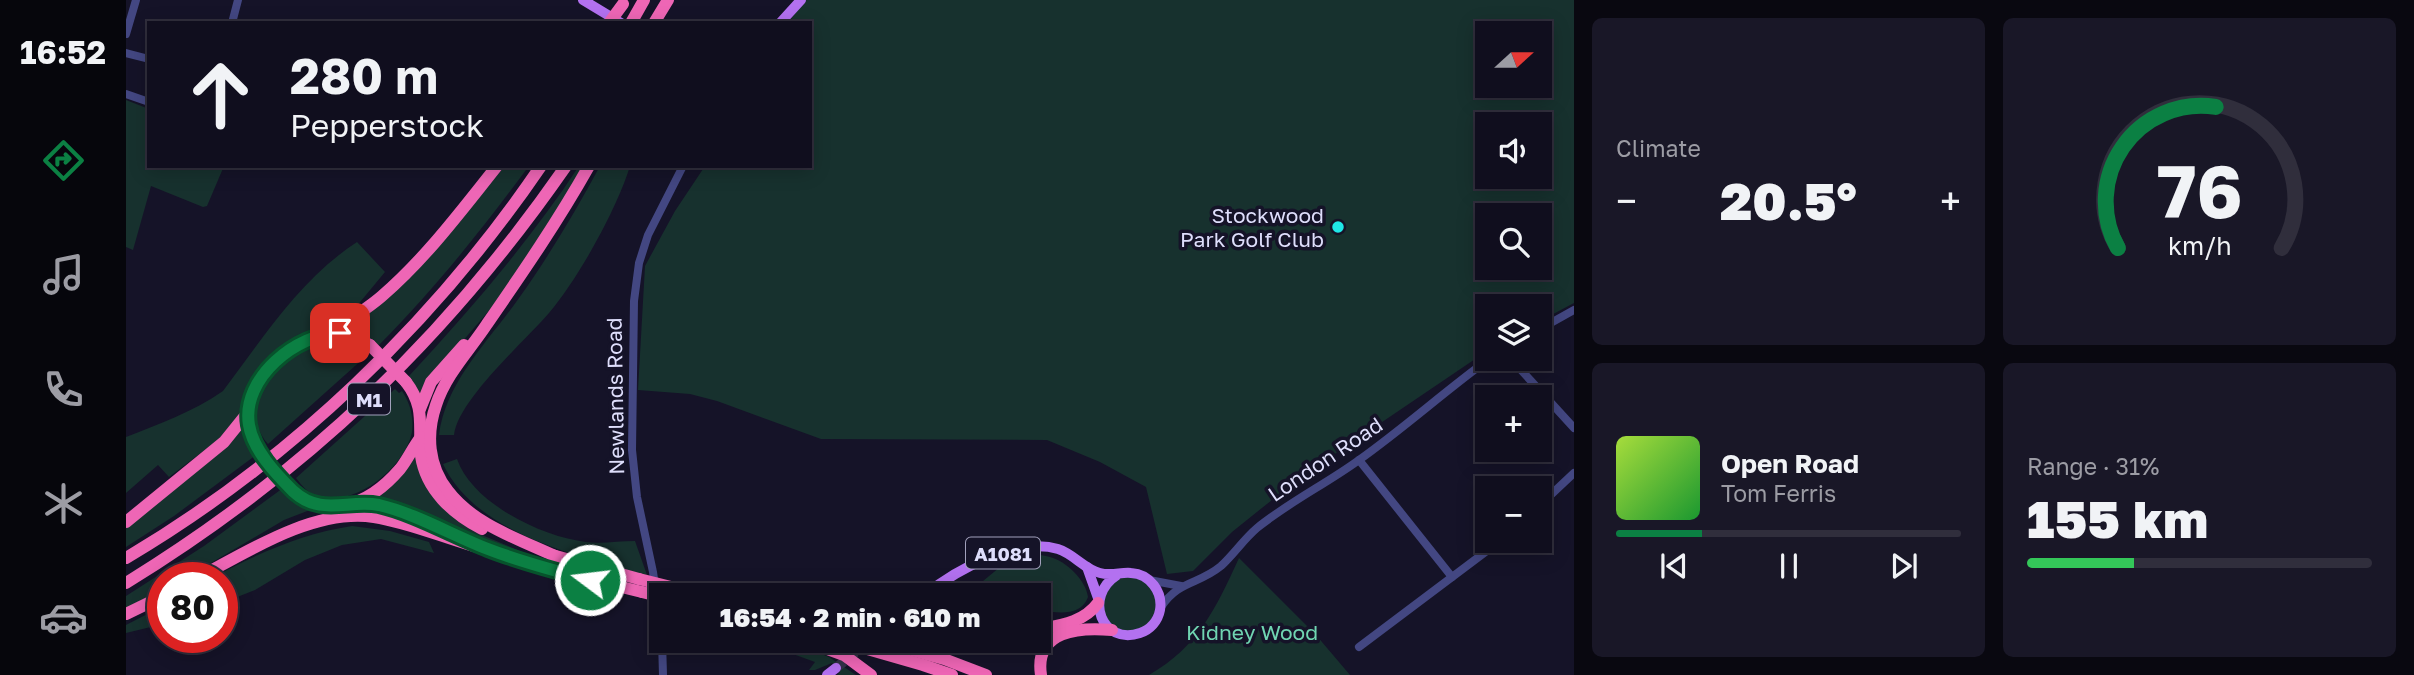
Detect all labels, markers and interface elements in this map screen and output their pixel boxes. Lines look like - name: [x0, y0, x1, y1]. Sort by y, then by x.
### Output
- north arrow: [1475, 21, 1552, 98]
- map controls: [1475, 21, 1552, 553]
- text: 16:52: [20, 33, 106, 71]
- text: 280 m: [290, 46, 438, 105]
- icon: ahead: [175, 49, 266, 140]
- text: Pepperstock: [290, 106, 484, 144]
- button: sound: [1475, 112, 1552, 189]
- text: Climate: [1616, 134, 1701, 162]
- icon: directions: [39, 136, 88, 185]
- text: 76: [2157, 147, 2242, 234]
- text: 20.5°: [1720, 169, 1857, 231]
- text: −: [1616, 178, 1637, 223]
- text: +: [1940, 178, 1961, 223]
- place label: Stockwood Park Golf Club: [1180, 202, 1324, 252]
- button: search: [1475, 203, 1552, 280]
- marker: Stockwood Park Golf Club: [1330, 219, 1346, 235]
- text: km/h: [2168, 229, 2231, 260]
- icon: music: [39, 250, 88, 299]
- button: layers: [1475, 294, 1552, 371]
- pin: [310, 303, 370, 363]
- icon: arrive: [321, 314, 359, 352]
- street label: Newlands Road: [601, 317, 629, 475]
- icon: phone: [39, 365, 88, 414]
- road number: M1: [348, 384, 390, 414]
- button: +: [1475, 385, 1552, 462]
- street label: London Road: [1263, 411, 1387, 507]
- text: Open Road: [1721, 448, 1859, 479]
- text: Range · 31%: [2027, 452, 2159, 480]
- button: −: [1475, 476, 1552, 553]
- icon: climate: [39, 479, 88, 528]
- text: Tom Ferris: [1721, 479, 1836, 507]
- text: 155 km: [2027, 487, 2208, 549]
- road number: A1081: [966, 538, 1040, 568]
- position arrow: [553, 543, 627, 617]
- icon: previous: [1655, 547, 1693, 585]
- icon: pause: [1770, 547, 1808, 585]
- icon: next: [1885, 547, 1923, 585]
- speed limit sign: 80: [147, 562, 238, 653]
- icon: car: [39, 593, 88, 642]
- text: 16:54 · 2 min · 610 m: [720, 602, 980, 633]
- park label: Kidney Wood: [1186, 619, 1318, 645]

